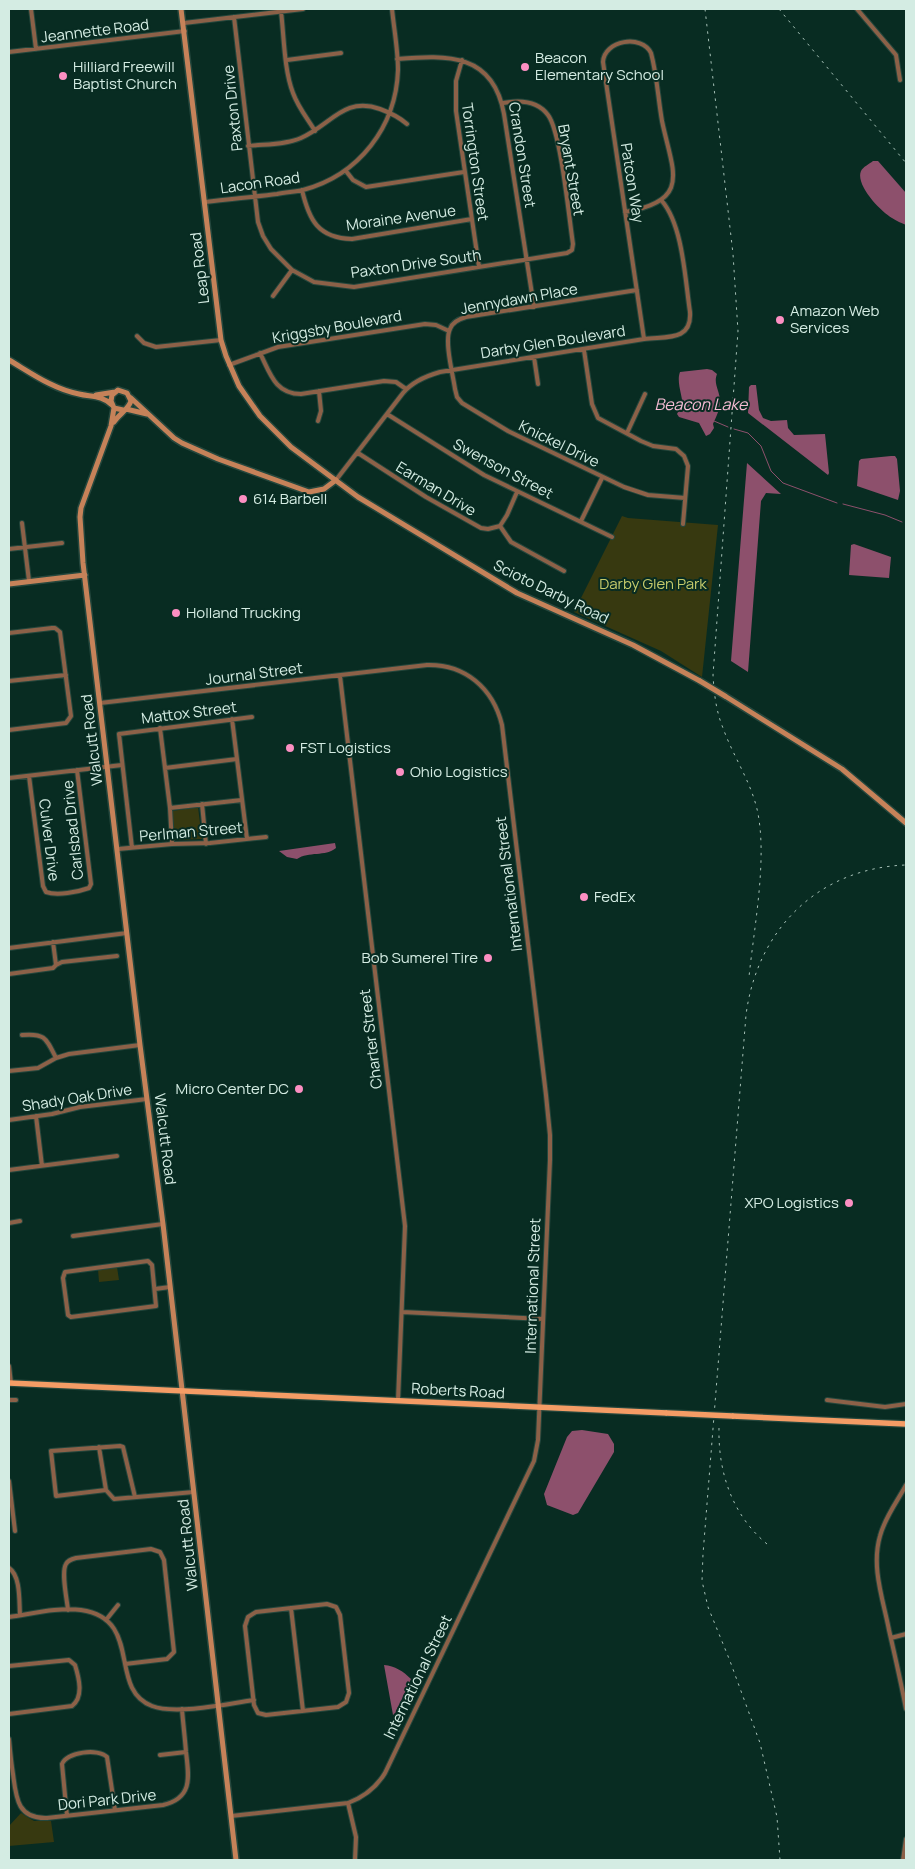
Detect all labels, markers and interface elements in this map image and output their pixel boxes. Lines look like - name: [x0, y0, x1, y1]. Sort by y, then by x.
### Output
- street label: Jeannette Road: [40, 13, 150, 48]
- place label: Beacon Elementary School: [535, 47, 664, 85]
- place label: Hilliard Freewill Baptist Church: [73, 56, 177, 94]
- marker: Beacon Elementary School: [519, 61, 531, 73]
- street label: Paxton Drive: [218, 64, 247, 152]
- marker: Hilliard Freewill Baptist Church: [57, 70, 69, 82]
- street label: Torrington Street: [457, 101, 494, 222]
- street label: Crandon Street: [504, 101, 541, 209]
- street label: Bryant Street: [553, 123, 590, 217]
- street label: Patcon Way: [616, 141, 649, 225]
- street label: Lacon Road: [219, 167, 301, 198]
- street label: Moraine Avenue: [345, 199, 457, 236]
- street label: Leap Road: [185, 231, 214, 305]
- street label: Paxton Drive South: [349, 244, 483, 283]
- street label: Jennydawn Place: [459, 278, 579, 319]
- place label: Amazon Web Services: [790, 300, 880, 338]
- street label: Kriggsby Boulevard: [270, 305, 403, 348]
- marker: Amazon Web Services: [774, 314, 786, 326]
- street label: Darby Glen Boulevard: [479, 320, 627, 363]
- water label: Beacon Lake: [655, 393, 749, 415]
- street label: Knickel Drive: [515, 415, 603, 472]
- street label: Swenson Street: [449, 433, 557, 504]
- street label: Earman Drive: [392, 456, 481, 521]
- place label: 614 Barbell: [253, 488, 327, 509]
- marker: 614 Barbell: [237, 493, 249, 505]
- street label: Scioto Darby Road: [490, 554, 612, 629]
- park label: Darby Glen Park: [599, 573, 707, 594]
- place label: Holland Trucking: [186, 602, 301, 623]
- marker: Holland Trucking: [170, 607, 182, 619]
- street label: Journal Street: [204, 657, 304, 690]
- street label: Walcutt Road: [75, 693, 108, 787]
- street label: Mattox Street: [140, 696, 238, 729]
- place label: FST Logistics: [300, 737, 391, 758]
- marker: FST Logistics: [284, 742, 296, 754]
- place label: Ohio Logistics: [410, 761, 508, 782]
- marker: Ohio Logistics: [394, 766, 406, 778]
- street label: Carlsbad Drive: [57, 779, 88, 881]
- street label: Culver Drive: [34, 798, 65, 882]
- street label: International Street: [490, 815, 527, 953]
- street label: Perlman Street: [138, 817, 244, 846]
- place label: FedEx: [594, 886, 636, 907]
- marker: FedEx: [578, 891, 590, 903]
- place label: Bob Sumerel Tire: [361, 947, 478, 968]
- marker: Bob Sumerel Tire: [482, 952, 494, 964]
- street label: Charter Street: [354, 988, 387, 1090]
- street label: Shady Oak Drive: [20, 1078, 134, 1117]
- place label: Micro Center DC: [176, 1078, 289, 1099]
- marker: Micro Center DC: [293, 1083, 305, 1095]
- street label: Walcutt Road: [149, 1092, 182, 1186]
- place label: XPO Logistics: [745, 1192, 839, 1213]
- marker: XPO Logistics: [843, 1197, 855, 1209]
- street label: International Street: [520, 1218, 545, 1354]
- street label: Roberts Road: [411, 1378, 505, 1403]
- street label: Walcutt Road: [172, 1498, 203, 1592]
- street label: International Street: [378, 1611, 457, 1742]
- street label: Dori Park Drive: [57, 1784, 157, 1815]

